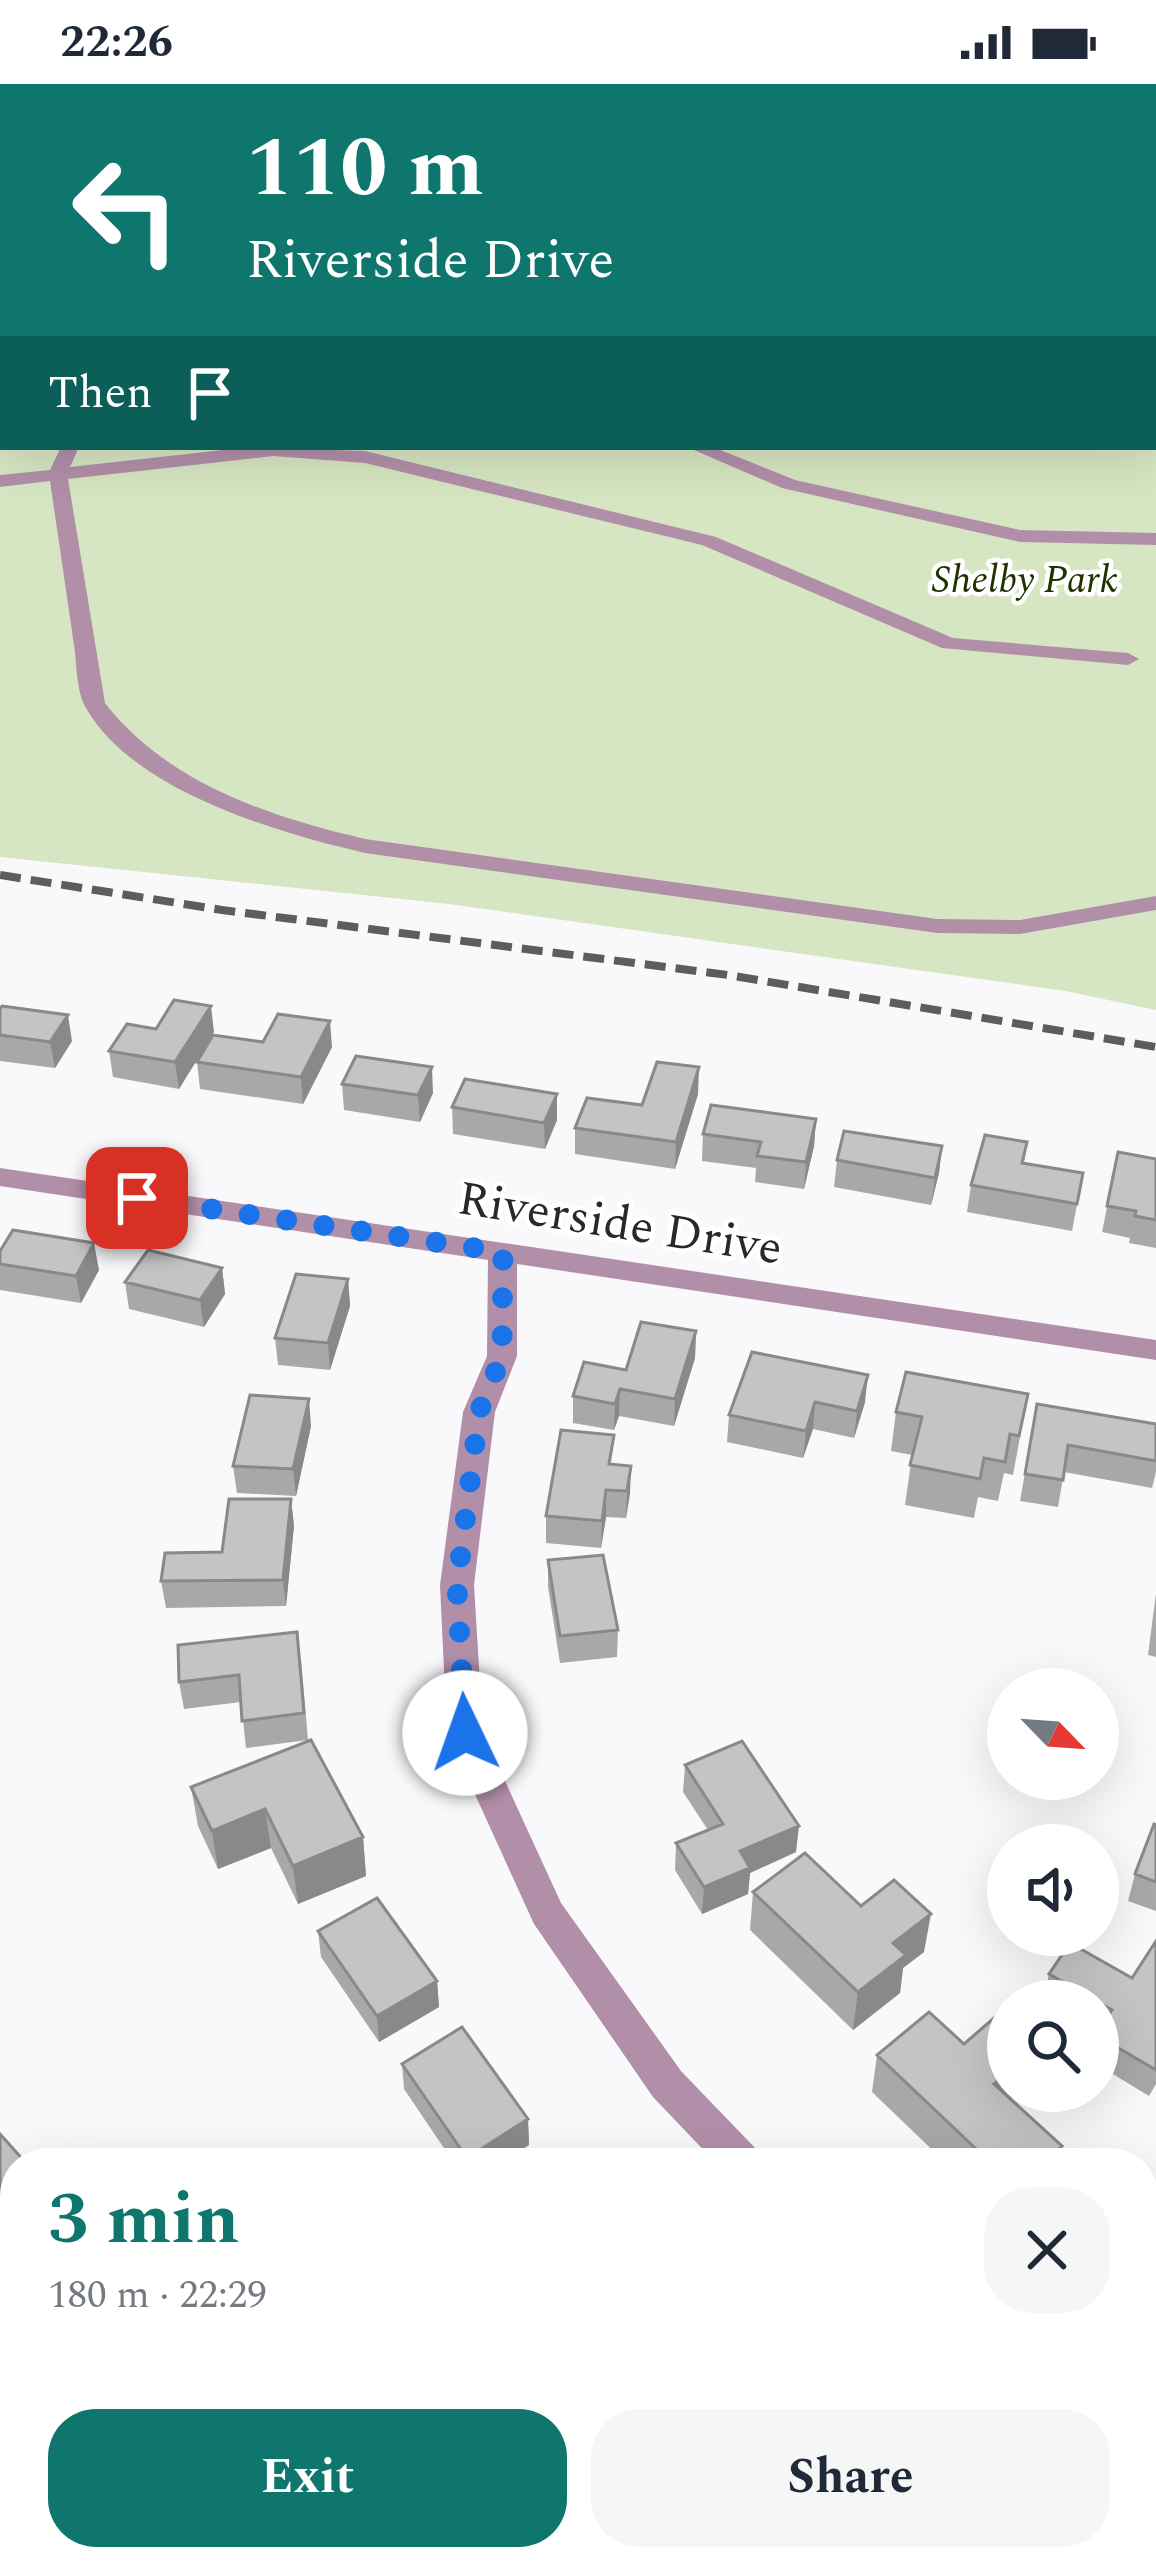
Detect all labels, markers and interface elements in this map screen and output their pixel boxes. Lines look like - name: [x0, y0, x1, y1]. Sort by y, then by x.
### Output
- text: 22:26: [60, 8, 173, 77]
- text: 110 m: [246, 105, 484, 233]
- icon: left: [48, 132, 204, 288]
- text: Riverside Drive: [246, 220, 614, 302]
- text: Then: [48, 359, 153, 428]
- icon: arrive: [177, 360, 243, 426]
- park label: Shelby Park: [932, 551, 1118, 610]
- pin: [86, 1147, 188, 1249]
- street label: Riverside Drive: [453, 1162, 787, 1286]
- icon: arrive: [104, 1165, 170, 1231]
- north arrow: [987, 1668, 1119, 1800]
- map controls: [987, 1668, 1119, 2112]
- position arrow: [402, 1670, 528, 1796]
- button: sound: [987, 1824, 1119, 1956]
- button: search: [987, 1980, 1119, 2112]
- text: 3 min: [48, 2166, 240, 2275]
- button: close: [984, 2187, 1110, 2313]
- text: 180 m · 22:29: [48, 2266, 267, 2325]
- button: Exit: [48, 2409, 567, 2547]
- button: Share: [591, 2409, 1110, 2547]

